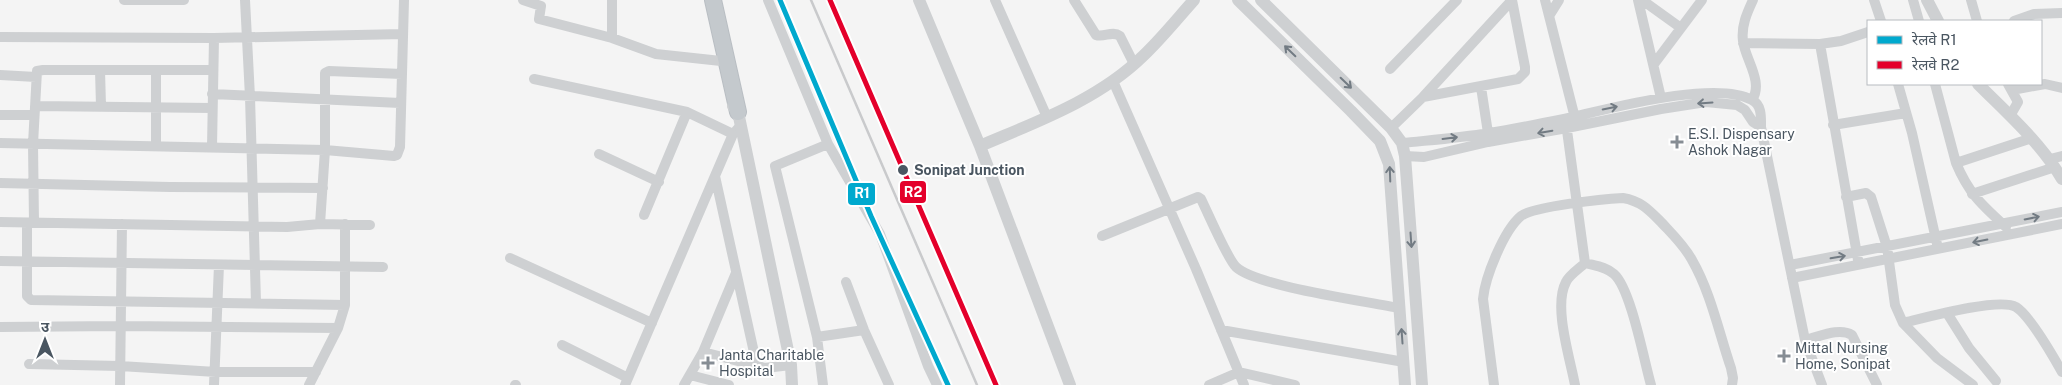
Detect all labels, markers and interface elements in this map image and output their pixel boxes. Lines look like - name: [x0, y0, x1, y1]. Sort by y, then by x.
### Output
- legend: [1867, 20, 2042, 85]
- text: रेलवे R1: [1911, 31, 1957, 48]
- one-way arrow: [1284, 45, 1296, 57]
- text: रेलवे R2: [1911, 56, 1959, 73]
- one-way arrow: [1340, 77, 1352, 89]
- one-way arrow: [1697, 99, 1713, 108]
- one-way arrow: [1601, 103, 1617, 112]
- place label: E.S.I. Dispensary Ashok Nagar: [1688, 126, 1795, 158]
- one-way arrow: [1537, 128, 1553, 138]
- one-way arrow: [1442, 133, 1458, 143]
- marker: E.S.I. Dispensary Ashok Nagar: [1670, 135, 1684, 149]
- place label: Sonipat Junction: [914, 162, 1025, 178]
- marker: Sonipat Junction: [896, 163, 910, 177]
- one-way arrow: [1385, 167, 1394, 183]
- line badge: R2: [899, 180, 927, 204]
- line badge: R1: [847, 182, 876, 206]
- text: R2: [904, 184, 922, 200]
- text: R1: [854, 185, 870, 201]
- one-way arrow: [2023, 213, 2039, 222]
- one-way arrow: [1406, 232, 1416, 248]
- one-way arrow: [1972, 237, 1988, 247]
- one-way arrow: [1829, 251, 1845, 261]
- north arrow: [20, 315, 70, 365]
- text: उ: [41, 319, 50, 335]
- one-way arrow: [1397, 329, 1406, 345]
- place label: Mittal Nursing Home, Sonipat: [1795, 340, 1890, 372]
- place label: Janta Charitable Hospital: [719, 347, 824, 379]
- marker: Mittal Nursing Home, Sonipat: [1777, 349, 1791, 363]
- marker: Janta Charitable Hospital: [701, 356, 715, 370]

